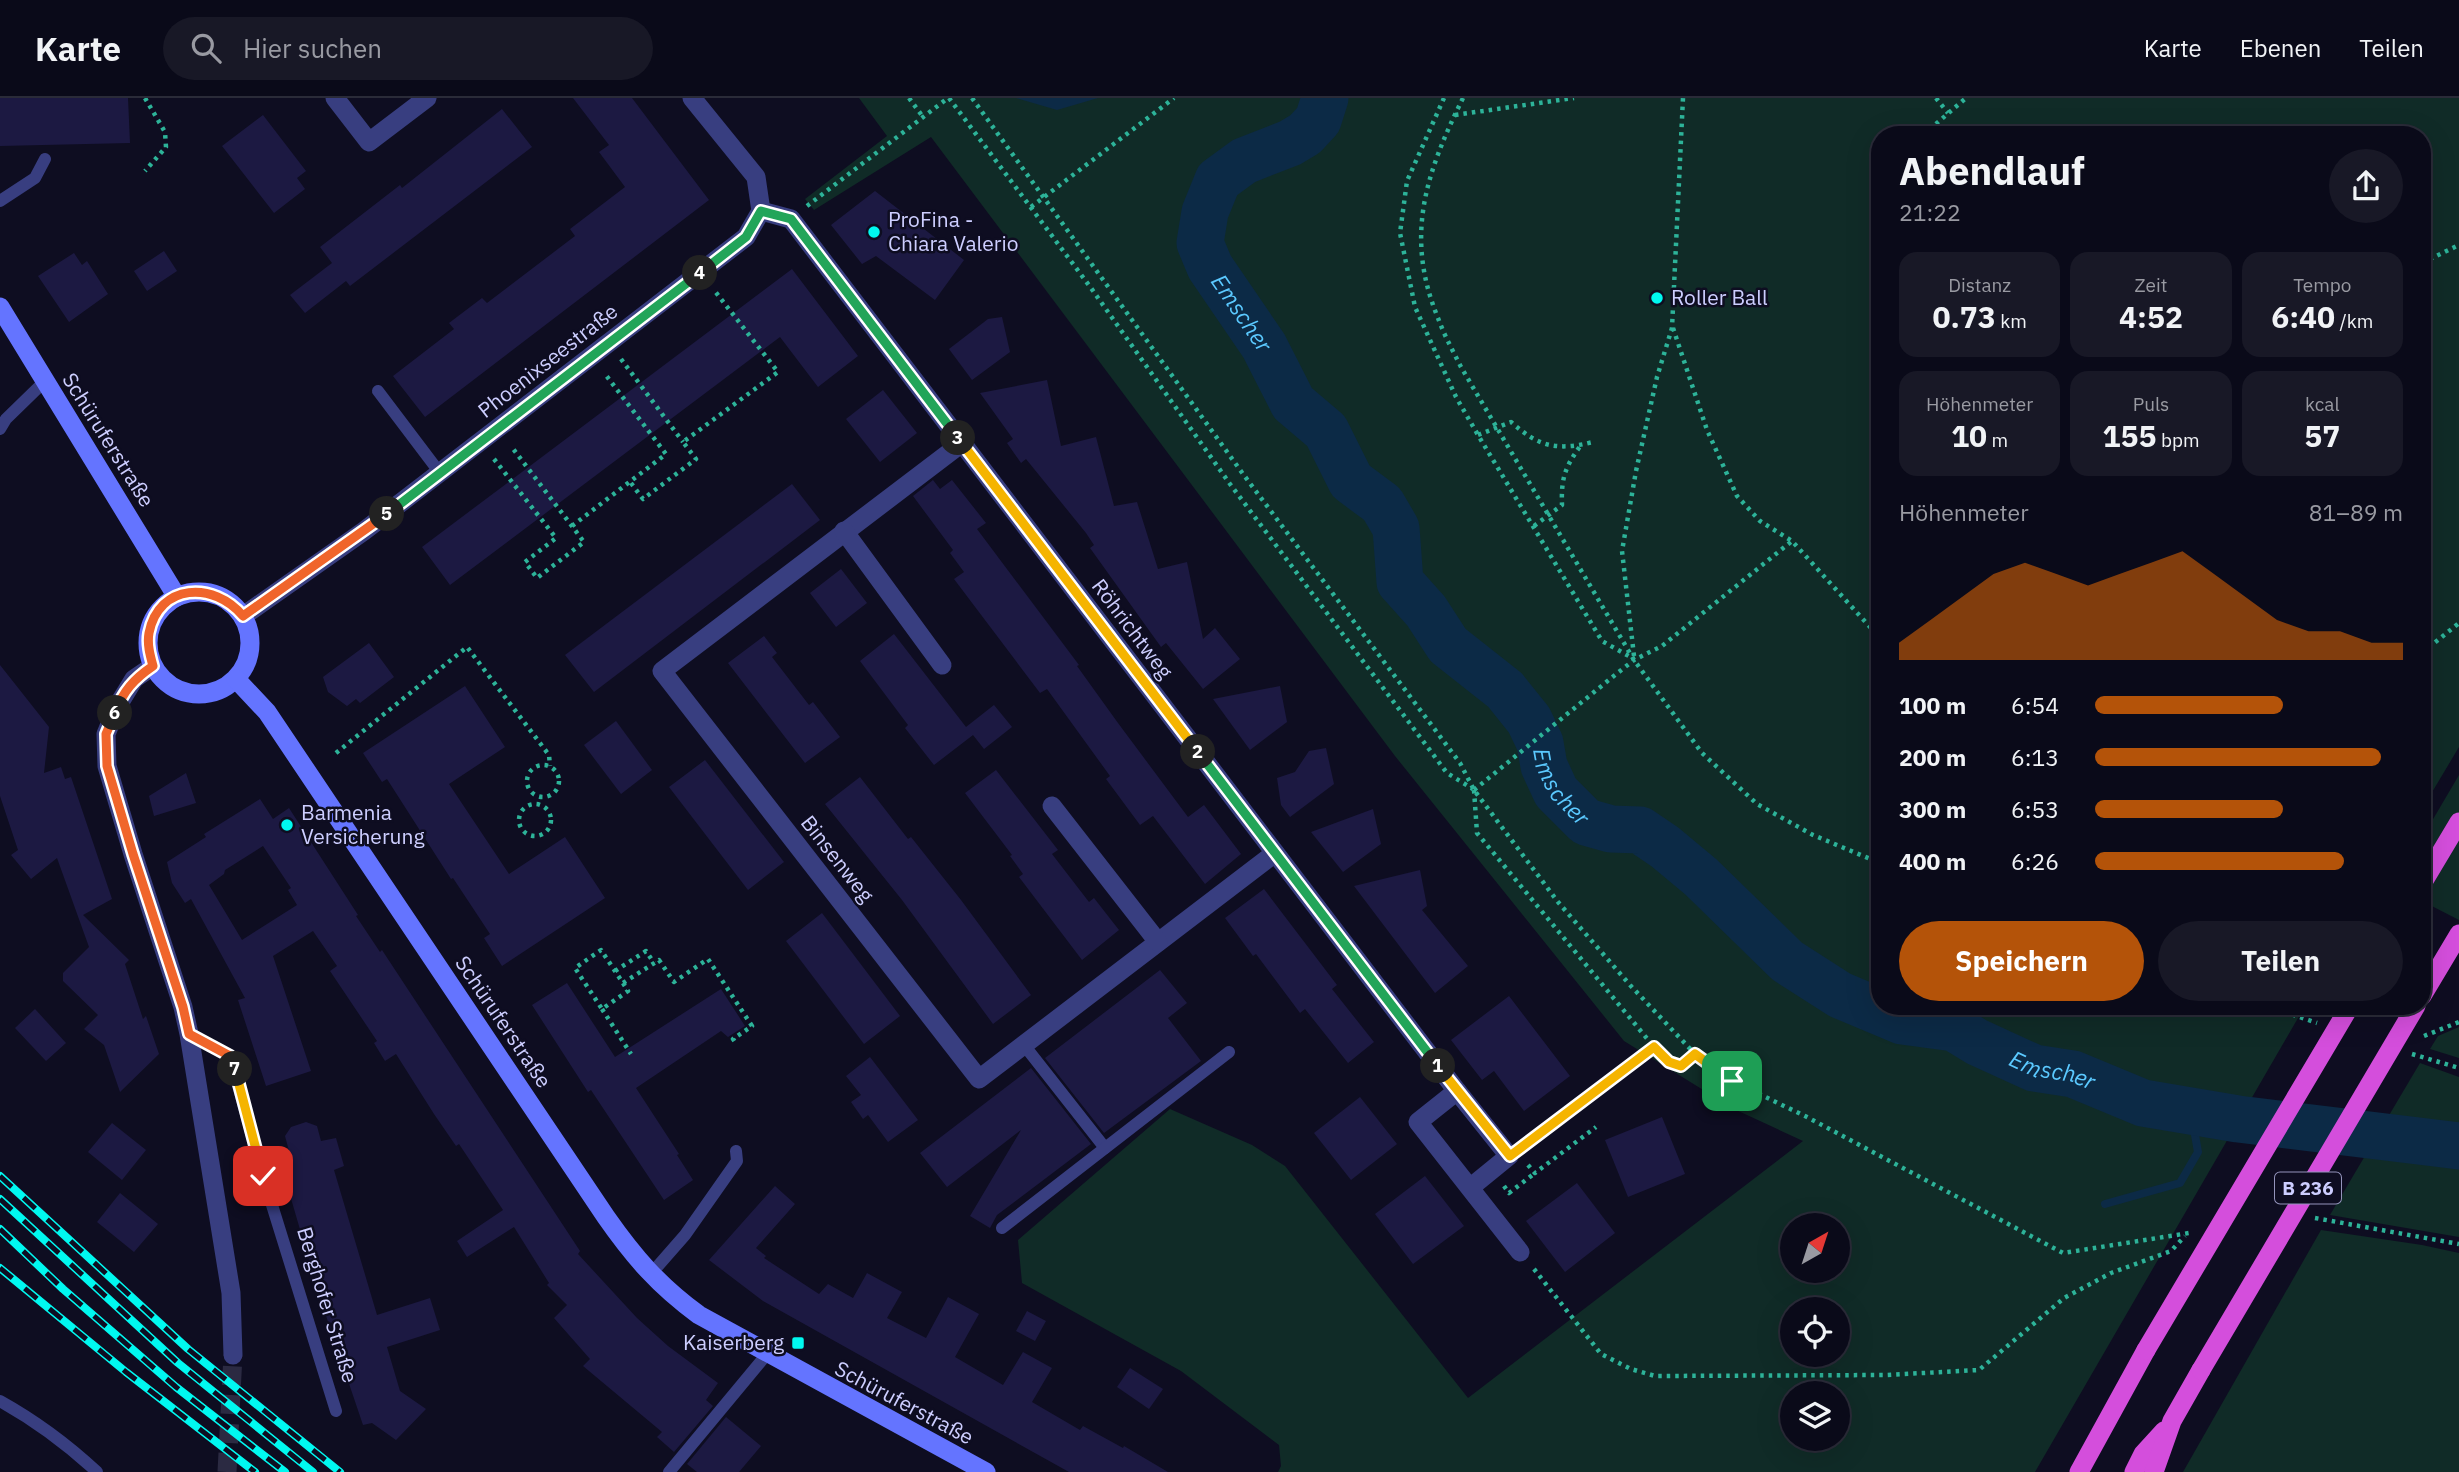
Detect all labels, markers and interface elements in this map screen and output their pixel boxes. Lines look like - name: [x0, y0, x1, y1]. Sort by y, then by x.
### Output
- search box: [163, 17, 653, 80]
- text: Karte: [35, 27, 121, 70]
- icon: search: [187, 29, 225, 67]
- text: Hier suchen: [243, 31, 382, 65]
- text: Karte: [2144, 32, 2202, 64]
- text: Ebenen: [2240, 32, 2321, 64]
- text: Teilen: [2359, 32, 2424, 64]
- text: Abendlauf: [1899, 146, 2085, 195]
- button: share: [2329, 149, 2403, 223]
- text: 21:22: [1899, 197, 1961, 227]
- place label: ProFina - Chiara Valerio: [888, 205, 1019, 257]
- marker: ProFina - Chiara Valerio: [866, 224, 882, 240]
- pin: 4: [682, 256, 718, 290]
- text: 4: [694, 260, 705, 284]
- water label: Emscher: [1205, 268, 1280, 358]
- text: Distanz: [1948, 273, 2011, 297]
- text: Zeit: [2135, 273, 2167, 297]
- text: Tempo: [2293, 273, 2351, 297]
- place label: Roller Ball: [1671, 283, 1768, 311]
- marker: Roller Ball: [1649, 290, 1665, 306]
- street label: Phoenixseestraße: [472, 297, 623, 424]
- text: 0.73: [1932, 297, 1996, 336]
- text: 4:52: [2119, 297, 2183, 336]
- text: 6:40: [2271, 297, 2335, 336]
- text: km: [1996, 309, 2027, 333]
- text: /km: [2335, 309, 2373, 333]
- street label: Schüruferstraße: [56, 367, 161, 512]
- text: Höhenmeter: [1926, 392, 2033, 416]
- text: Puls: [2133, 392, 2169, 416]
- text: kcal: [2305, 392, 2340, 416]
- text: 10: [1951, 416, 1987, 455]
- text: 155: [2102, 416, 2156, 455]
- text: 57: [2304, 416, 2340, 455]
- pin: 3: [940, 420, 976, 456]
- text: 3: [952, 425, 963, 449]
- text: m: [1987, 428, 2008, 452]
- text: bpm: [2156, 428, 2200, 452]
- pin: 5: [370, 496, 404, 532]
- text: Höhenmeter: [1899, 497, 2029, 527]
- text: 81–89 m: [2309, 497, 2403, 527]
- text: 5: [381, 501, 392, 525]
- street label: Röhrichtweg: [1086, 573, 1180, 684]
- text: 100 m: [1899, 690, 1966, 720]
- text: 6:54: [2011, 690, 2059, 720]
- pin: 6: [97, 696, 132, 730]
- text: 6: [109, 700, 120, 724]
- pin: 2: [1180, 734, 1216, 770]
- text: 2: [1192, 739, 1203, 763]
- text: 200 m: [1899, 742, 1966, 772]
- text: 6:13: [2011, 742, 2059, 772]
- water label: Emscher: [1527, 746, 1597, 832]
- text: 300 m: [1899, 794, 1966, 824]
- text: 6:53: [2011, 794, 2059, 824]
- place label: Barmenia Versicherung: [301, 798, 425, 850]
- street label: Binsenweg: [795, 809, 881, 908]
- marker: Barmenia Versicherung: [279, 817, 295, 833]
- text: 400 m: [1899, 846, 1966, 876]
- text: 6:26: [2011, 846, 2059, 876]
- button: Speichern: [1899, 921, 2144, 1001]
- button: Teilen: [2158, 921, 2403, 1001]
- street label: Schüruferstraße: [449, 950, 558, 1093]
- water label: Emscher: [2005, 1043, 2101, 1096]
- pin: 1: [1420, 1048, 1456, 1084]
- pin: [1702, 1051, 1762, 1111]
- pin: 7: [218, 1052, 252, 1086]
- text: 1: [1432, 1053, 1443, 1077]
- text: 7: [229, 1056, 240, 1080]
- icon: arrive: [1713, 1062, 1751, 1100]
- pin: [233, 1146, 293, 1206]
- icon: check: [244, 1157, 282, 1195]
- road number: B 236: [2275, 1172, 2341, 1204]
- north arrow: [1780, 1213, 1850, 1283]
- map controls: [1780, 1213, 1850, 1451]
- street label: Berghofer Straße: [291, 1223, 365, 1386]
- button: locate: [1780, 1297, 1850, 1367]
- place label: Kaiserberg: [683, 1328, 784, 1356]
- marker: Kaiserberg: [790, 1335, 806, 1351]
- street label: Schüruferstraße: [830, 1354, 979, 1451]
- button: layers: [1780, 1381, 1850, 1451]

